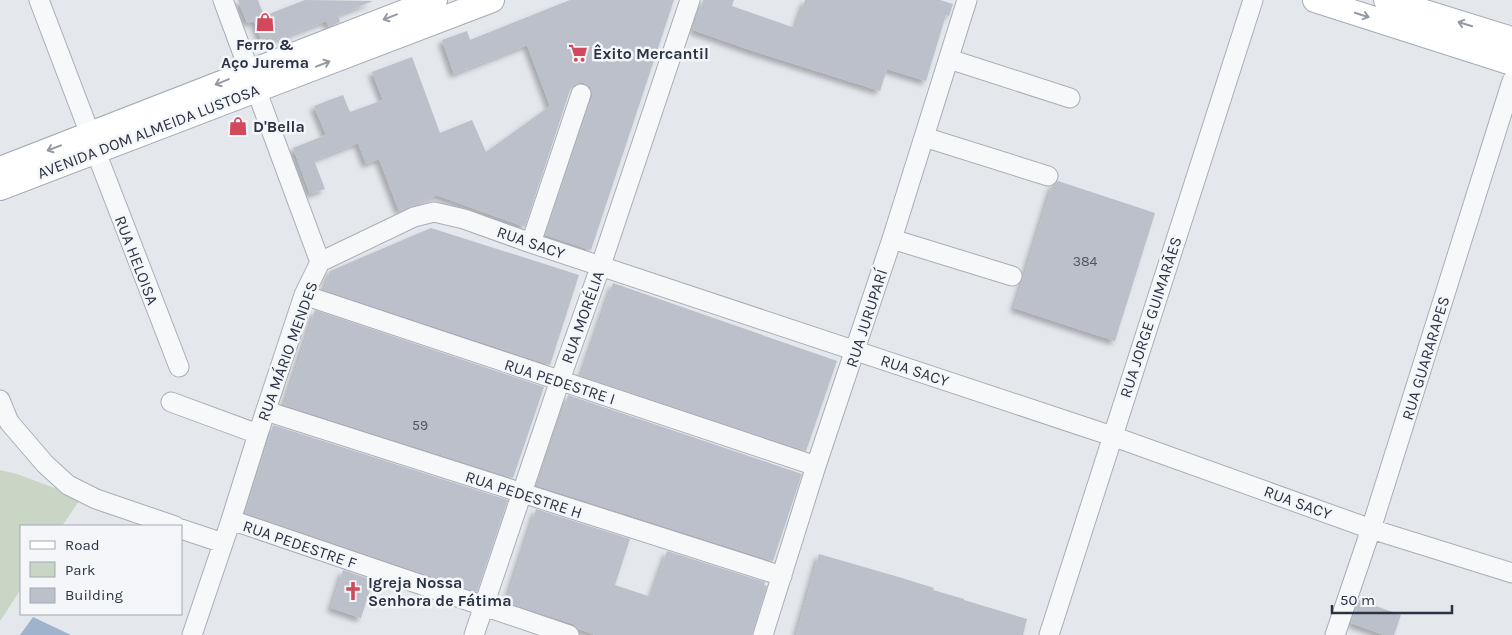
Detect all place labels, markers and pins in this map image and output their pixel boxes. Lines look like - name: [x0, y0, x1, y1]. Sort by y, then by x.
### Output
- shop icon: Ferro & Aço Jurema: [254, 11, 276, 33]
- place label: Ferro & Aço Jurema: [221, 35, 309, 72]
- supermarket icon: Êxito Mercantil: [567, 42, 589, 64]
- place label: Êxito Mercantil: [593, 44, 709, 63]
- shop icon: D'Bella: [227, 115, 249, 137]
- place label: D'Bella: [253, 117, 305, 136]
- place label: Igreja Nossa Senhora de Fátima: [368, 573, 512, 610]
- church icon: Igreja Nossa Senhora de Fátima: [342, 580, 364, 602]

